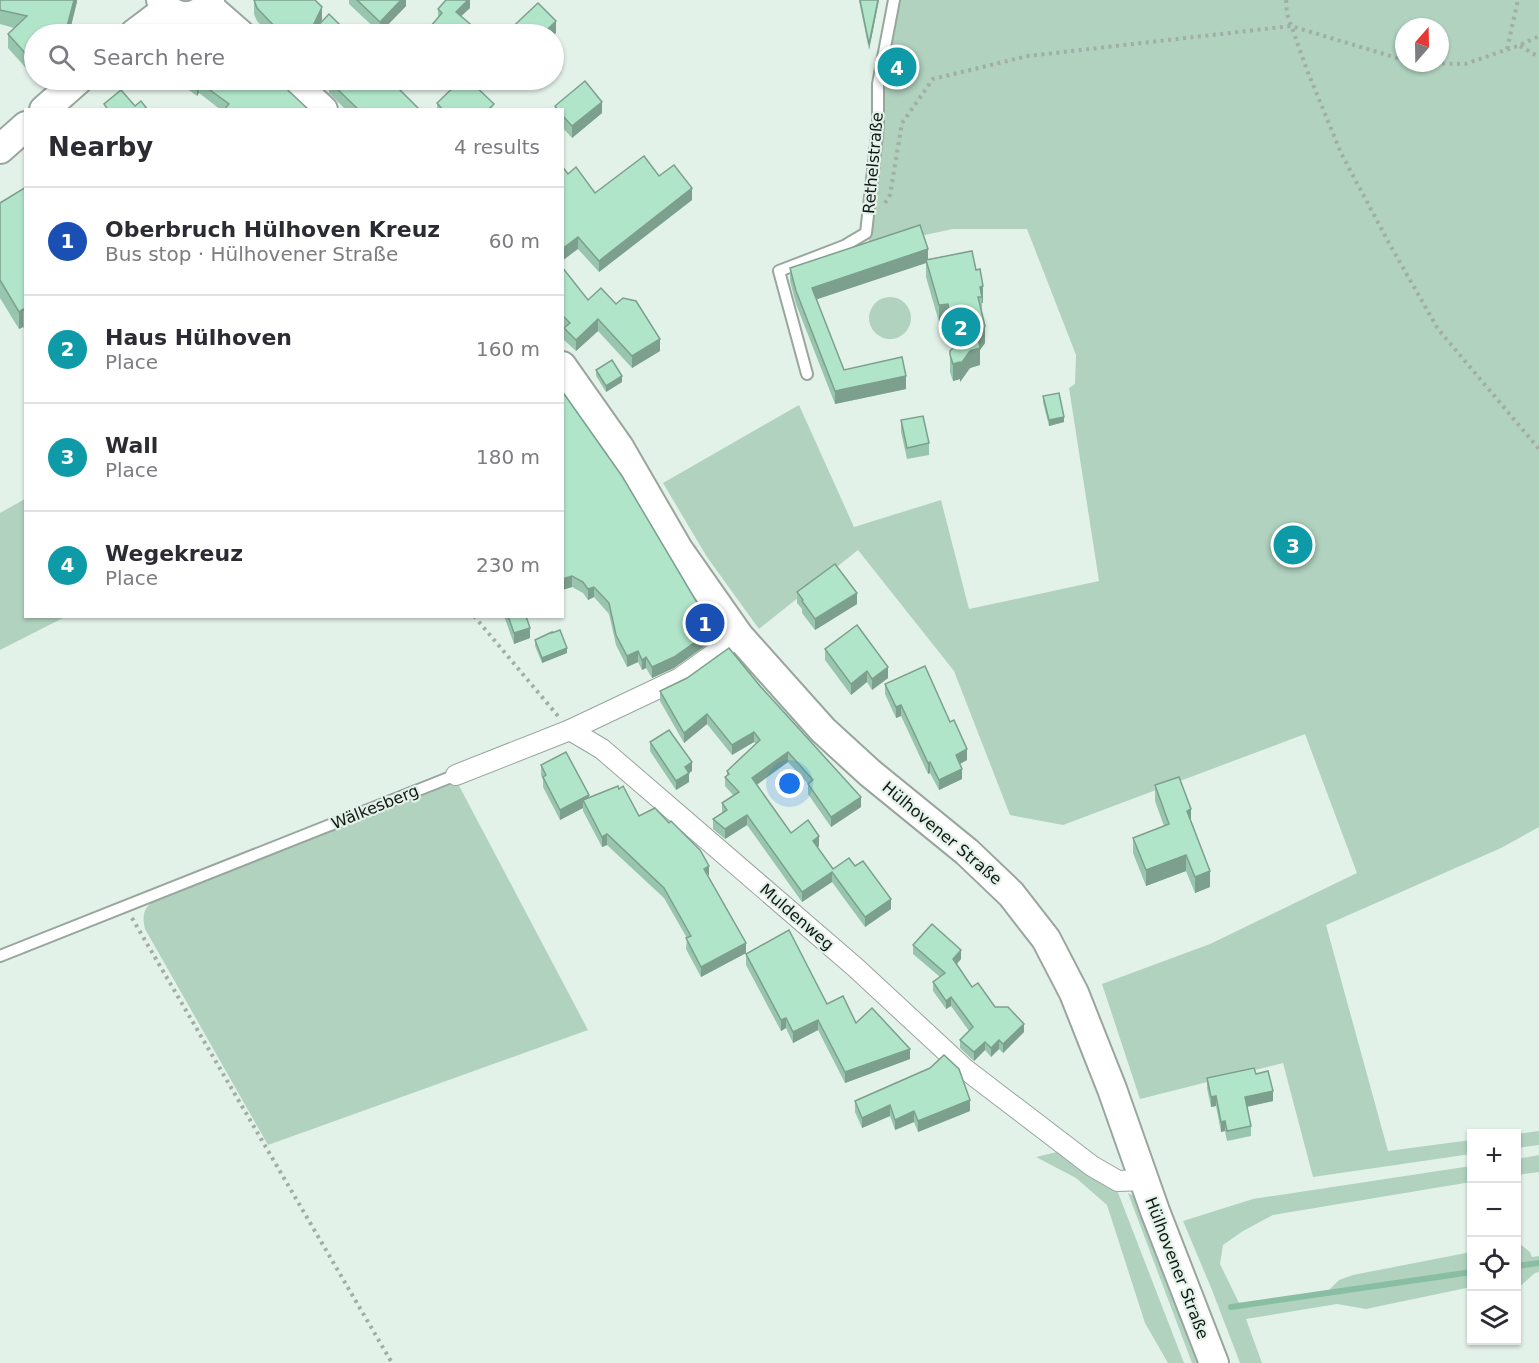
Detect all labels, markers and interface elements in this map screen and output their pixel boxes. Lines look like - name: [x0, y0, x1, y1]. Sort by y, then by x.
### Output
- north arrow: [1395, 18, 1449, 72]
- search box: [24, 24, 564, 90]
- icon: search: [45, 41, 78, 74]
- pin: 4: [878, 44, 916, 90]
- text: Search here: [93, 45, 225, 70]
- street label: Rethelstraße: [859, 111, 887, 215]
- text: Nearby: [48, 132, 153, 162]
- text: 4 results: [454, 135, 540, 159]
- text: Oberbruch Hülhoven Kreuz: [105, 217, 440, 242]
- text: 1: [61, 229, 74, 253]
- text: 60 m: [489, 229, 540, 253]
- text: Bus stop · Hülhovener Straße: [105, 242, 398, 266]
- pin: 2: [942, 304, 980, 350]
- text: Haus Hülhoven: [105, 325, 292, 350]
- text: 2: [61, 337, 74, 361]
- text: 160 m: [476, 337, 540, 361]
- text: Place: [105, 350, 158, 374]
- text: Wall: [105, 433, 158, 458]
- text: 3: [61, 445, 74, 469]
- text: 180 m: [476, 445, 540, 469]
- text: Place: [105, 458, 158, 482]
- pin: 3: [1274, 522, 1312, 568]
- text: Wegekreuz: [105, 541, 243, 566]
- text: 4: [61, 553, 74, 577]
- text: 230 m: [476, 553, 540, 577]
- text: Place: [105, 566, 158, 590]
- pin: 1: [686, 600, 724, 646]
- your location: [775, 769, 804, 798]
- street label: Hülhovener Straße: [878, 777, 1006, 889]
- street label: Wälkesberg: [329, 781, 421, 833]
- street label: Muldenweg: [756, 880, 838, 954]
- map controls: [1467, 1129, 1521, 1345]
- button: +: [1467, 1129, 1521, 1183]
- button: −: [1467, 1183, 1521, 1237]
- street label: Hülhovener Straße: [1141, 1194, 1213, 1342]
- button: locate: [1467, 1237, 1521, 1291]
- button: layers: [1467, 1291, 1521, 1345]

